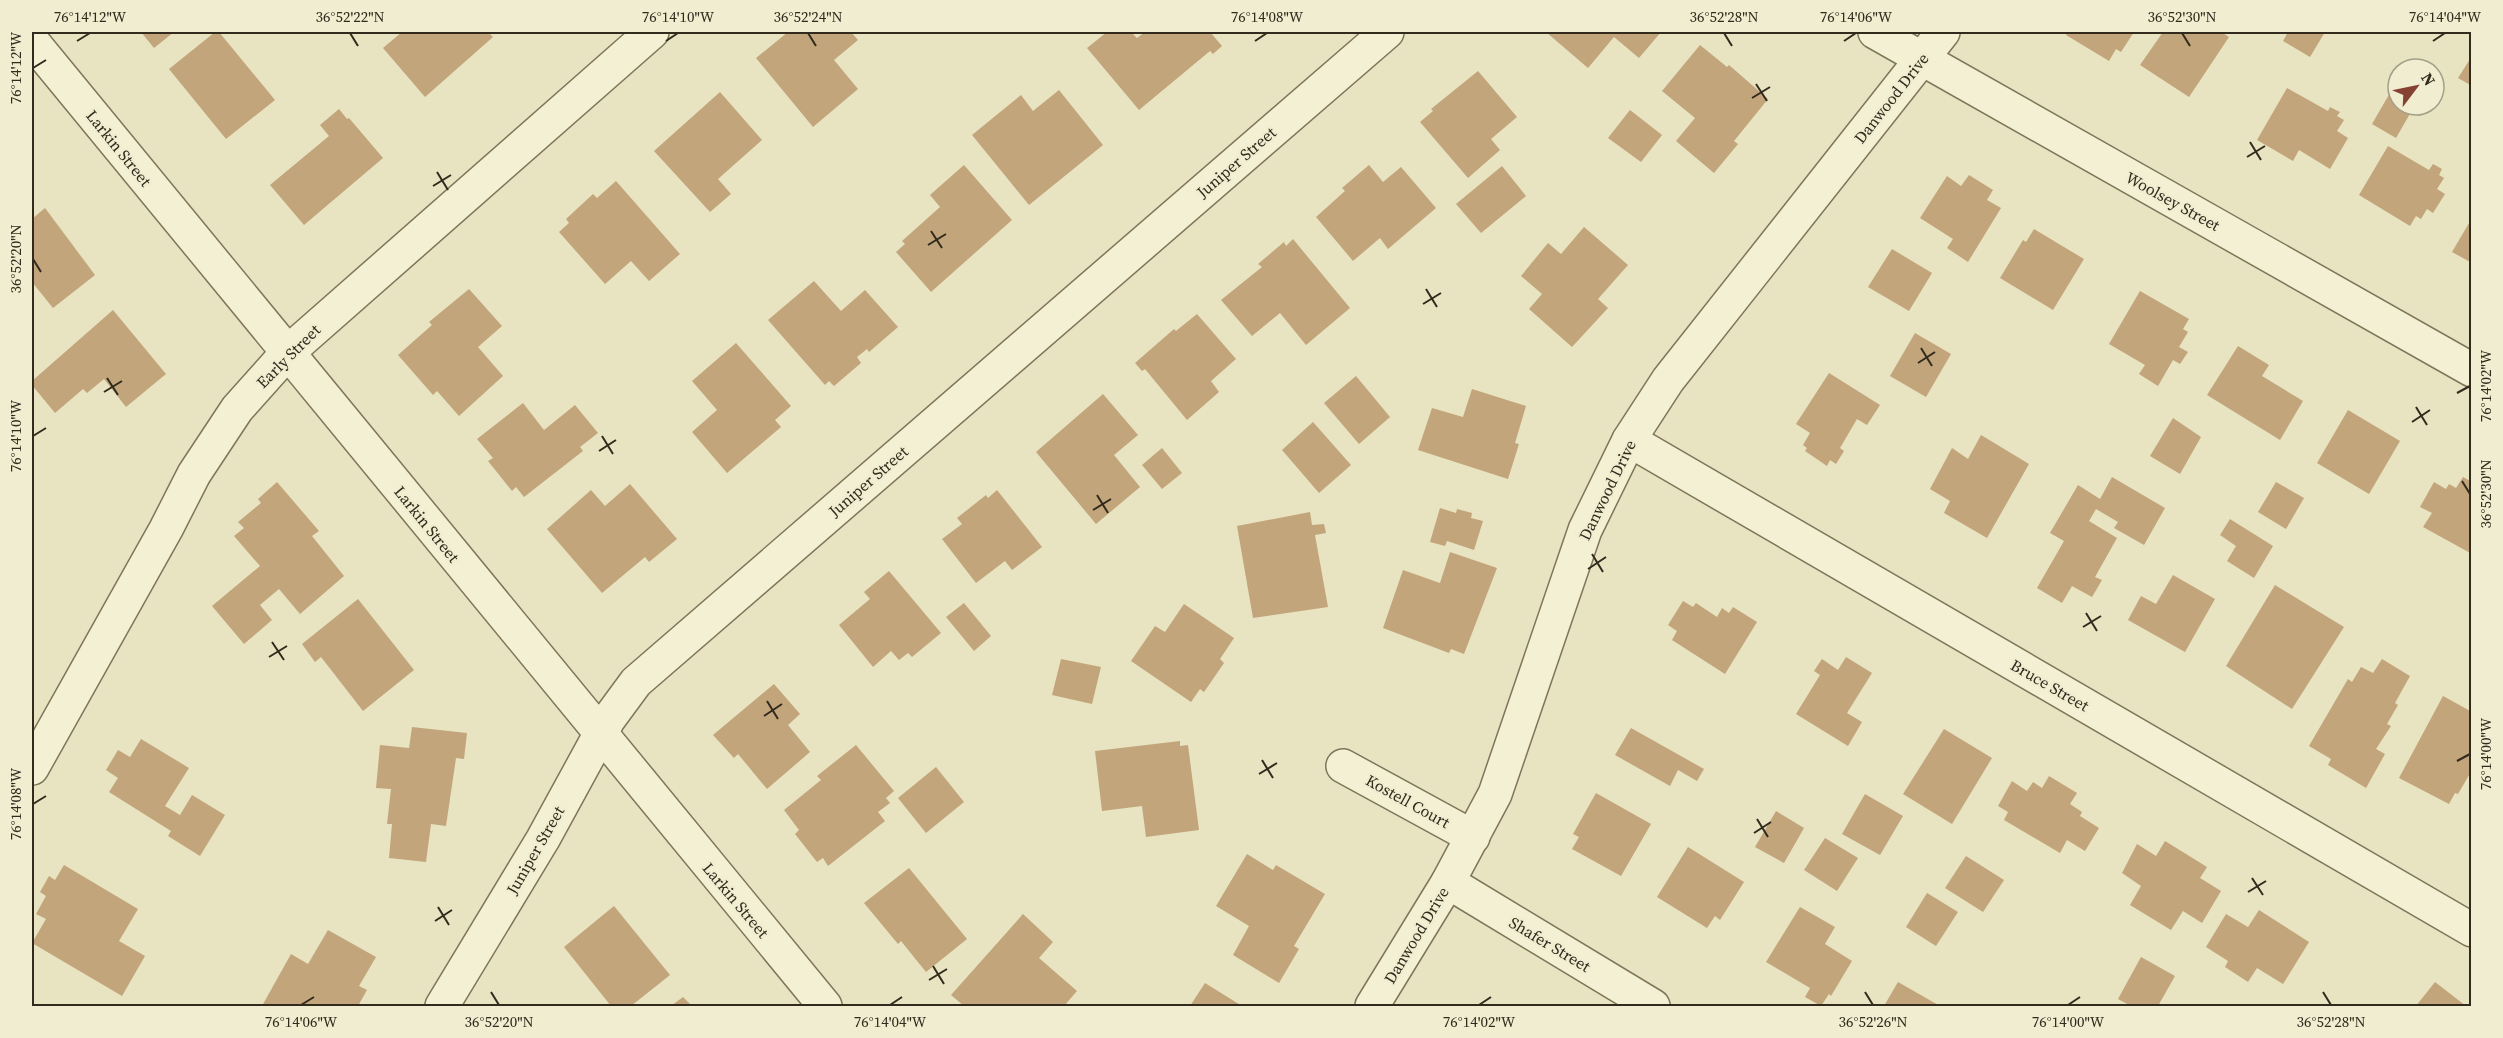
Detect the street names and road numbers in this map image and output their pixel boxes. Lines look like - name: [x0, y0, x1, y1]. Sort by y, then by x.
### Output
- street label: Danwood Drive: [1849, 48, 1933, 148]
- street label: Larkin Street: [81, 105, 157, 191]
- street label: Juniper Street: [1191, 121, 1281, 203]
- street label: Woolsey Street: [2122, 166, 2225, 236]
- street label: Early Street: [251, 319, 325, 393]
- street label: Danwood Drive: [1573, 436, 1641, 544]
- street label: Juniper Street: [823, 440, 913, 522]
- street label: Larkin Street: [389, 481, 465, 567]
- street label: Bruce Street: [2007, 654, 2094, 717]
- street label: Kostell Court: [1362, 769, 1455, 834]
- street label: Juniper Street: [500, 801, 570, 899]
- street label: Larkin Street: [698, 857, 775, 943]
- street label: Danwood Drive: [1378, 882, 1454, 988]
- street label: Shafer Street: [1505, 911, 1595, 977]

